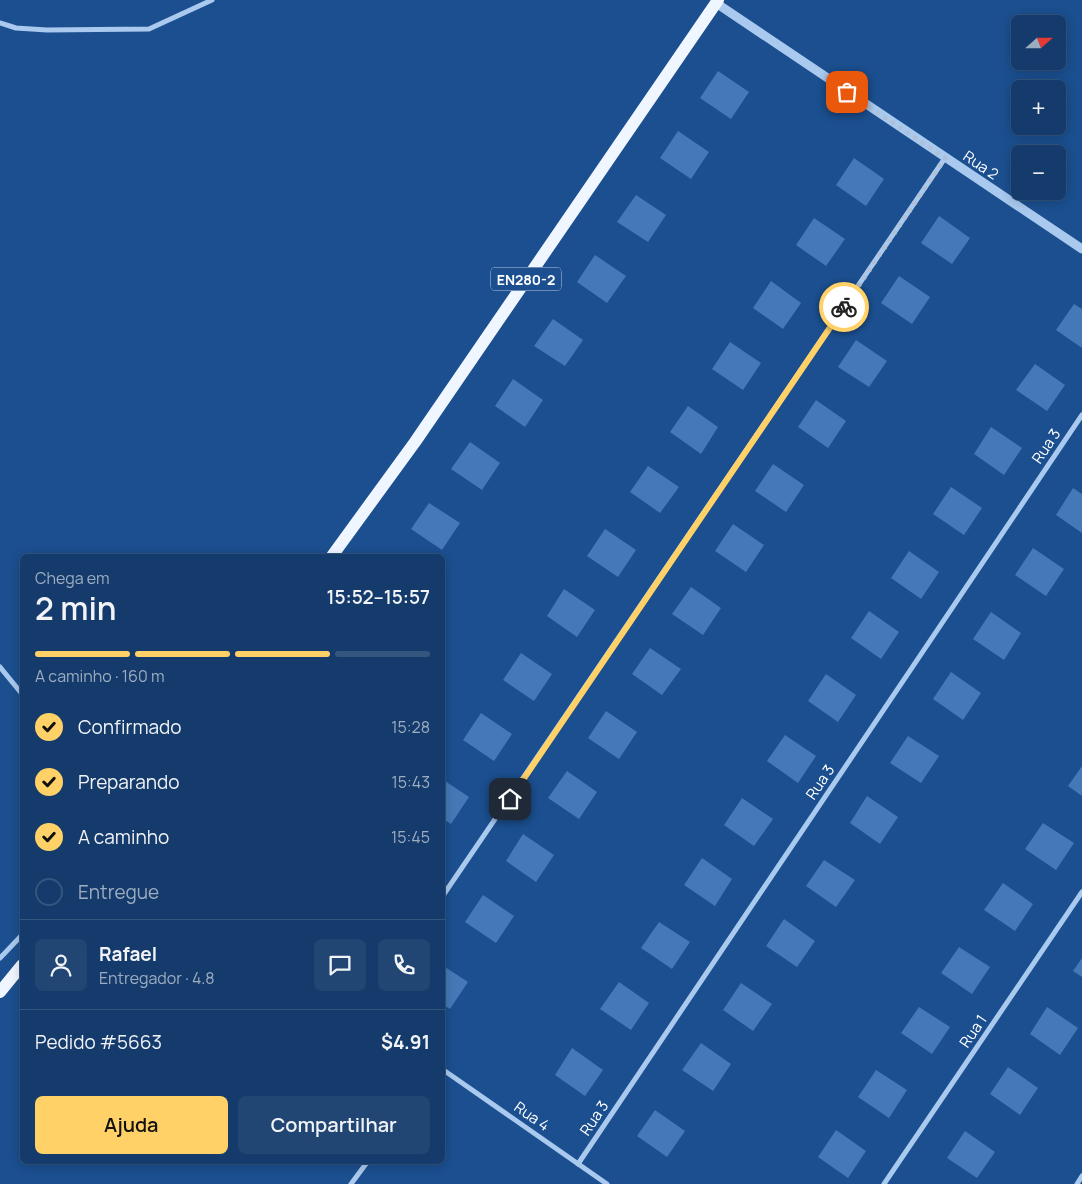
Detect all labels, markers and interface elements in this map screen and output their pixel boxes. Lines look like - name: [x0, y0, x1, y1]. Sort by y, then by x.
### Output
- north arrow: [1011, 15, 1066, 70]
- map controls: [1011, 15, 1066, 200]
- pin: [826, 71, 868, 113]
- icon: bag: [833, 78, 861, 106]
- button: +: [1011, 80, 1066, 135]
- button: −: [1011, 145, 1066, 200]
- street label: Rua 2: [959, 146, 1003, 184]
- road number: EN280-2: [491, 268, 561, 290]
- courier: [819, 282, 869, 332]
- icon: bike: [830, 293, 858, 321]
- street label: Rua 3: [1027, 424, 1065, 468]
- text: Chega em: [35, 567, 110, 589]
- text: 15:52–15:57: [327, 584, 430, 610]
- text: 2 min: [35, 586, 117, 630]
- text: A caminho · 160 m: [35, 665, 165, 687]
- icon: check: [35, 713, 63, 741]
- text: Confirmado: [78, 714, 182, 740]
- text: 15:28: [391, 716, 430, 738]
- street label: Rua 3: [801, 760, 839, 804]
- icon: check: [35, 768, 63, 796]
- text: Preparando: [78, 769, 180, 795]
- text: 15:43: [391, 771, 430, 793]
- pin: [489, 778, 531, 820]
- icon: home: [496, 785, 524, 813]
- icon: check: [35, 823, 63, 851]
- text: A caminho: [78, 824, 169, 850]
- text: 15:45: [391, 826, 430, 848]
- text: Entregue: [78, 879, 159, 905]
- button: person: [35, 939, 87, 991]
- button: chat: [314, 939, 366, 991]
- button: phone: [378, 939, 430, 991]
- text: Rafael: [99, 941, 157, 967]
- text: Entregador · 4.8: [99, 967, 215, 989]
- street label: Rua 1: [954, 1010, 992, 1052]
- text: Pedido #5663: [35, 1029, 162, 1055]
- text: $4.91: [381, 1029, 430, 1055]
- button: Ajuda: [35, 1096, 228, 1154]
- button: Compartilhar: [238, 1096, 430, 1154]
- street label: Rua 4: [510, 1096, 554, 1136]
- street label: Rua 3: [575, 1096, 613, 1140]

